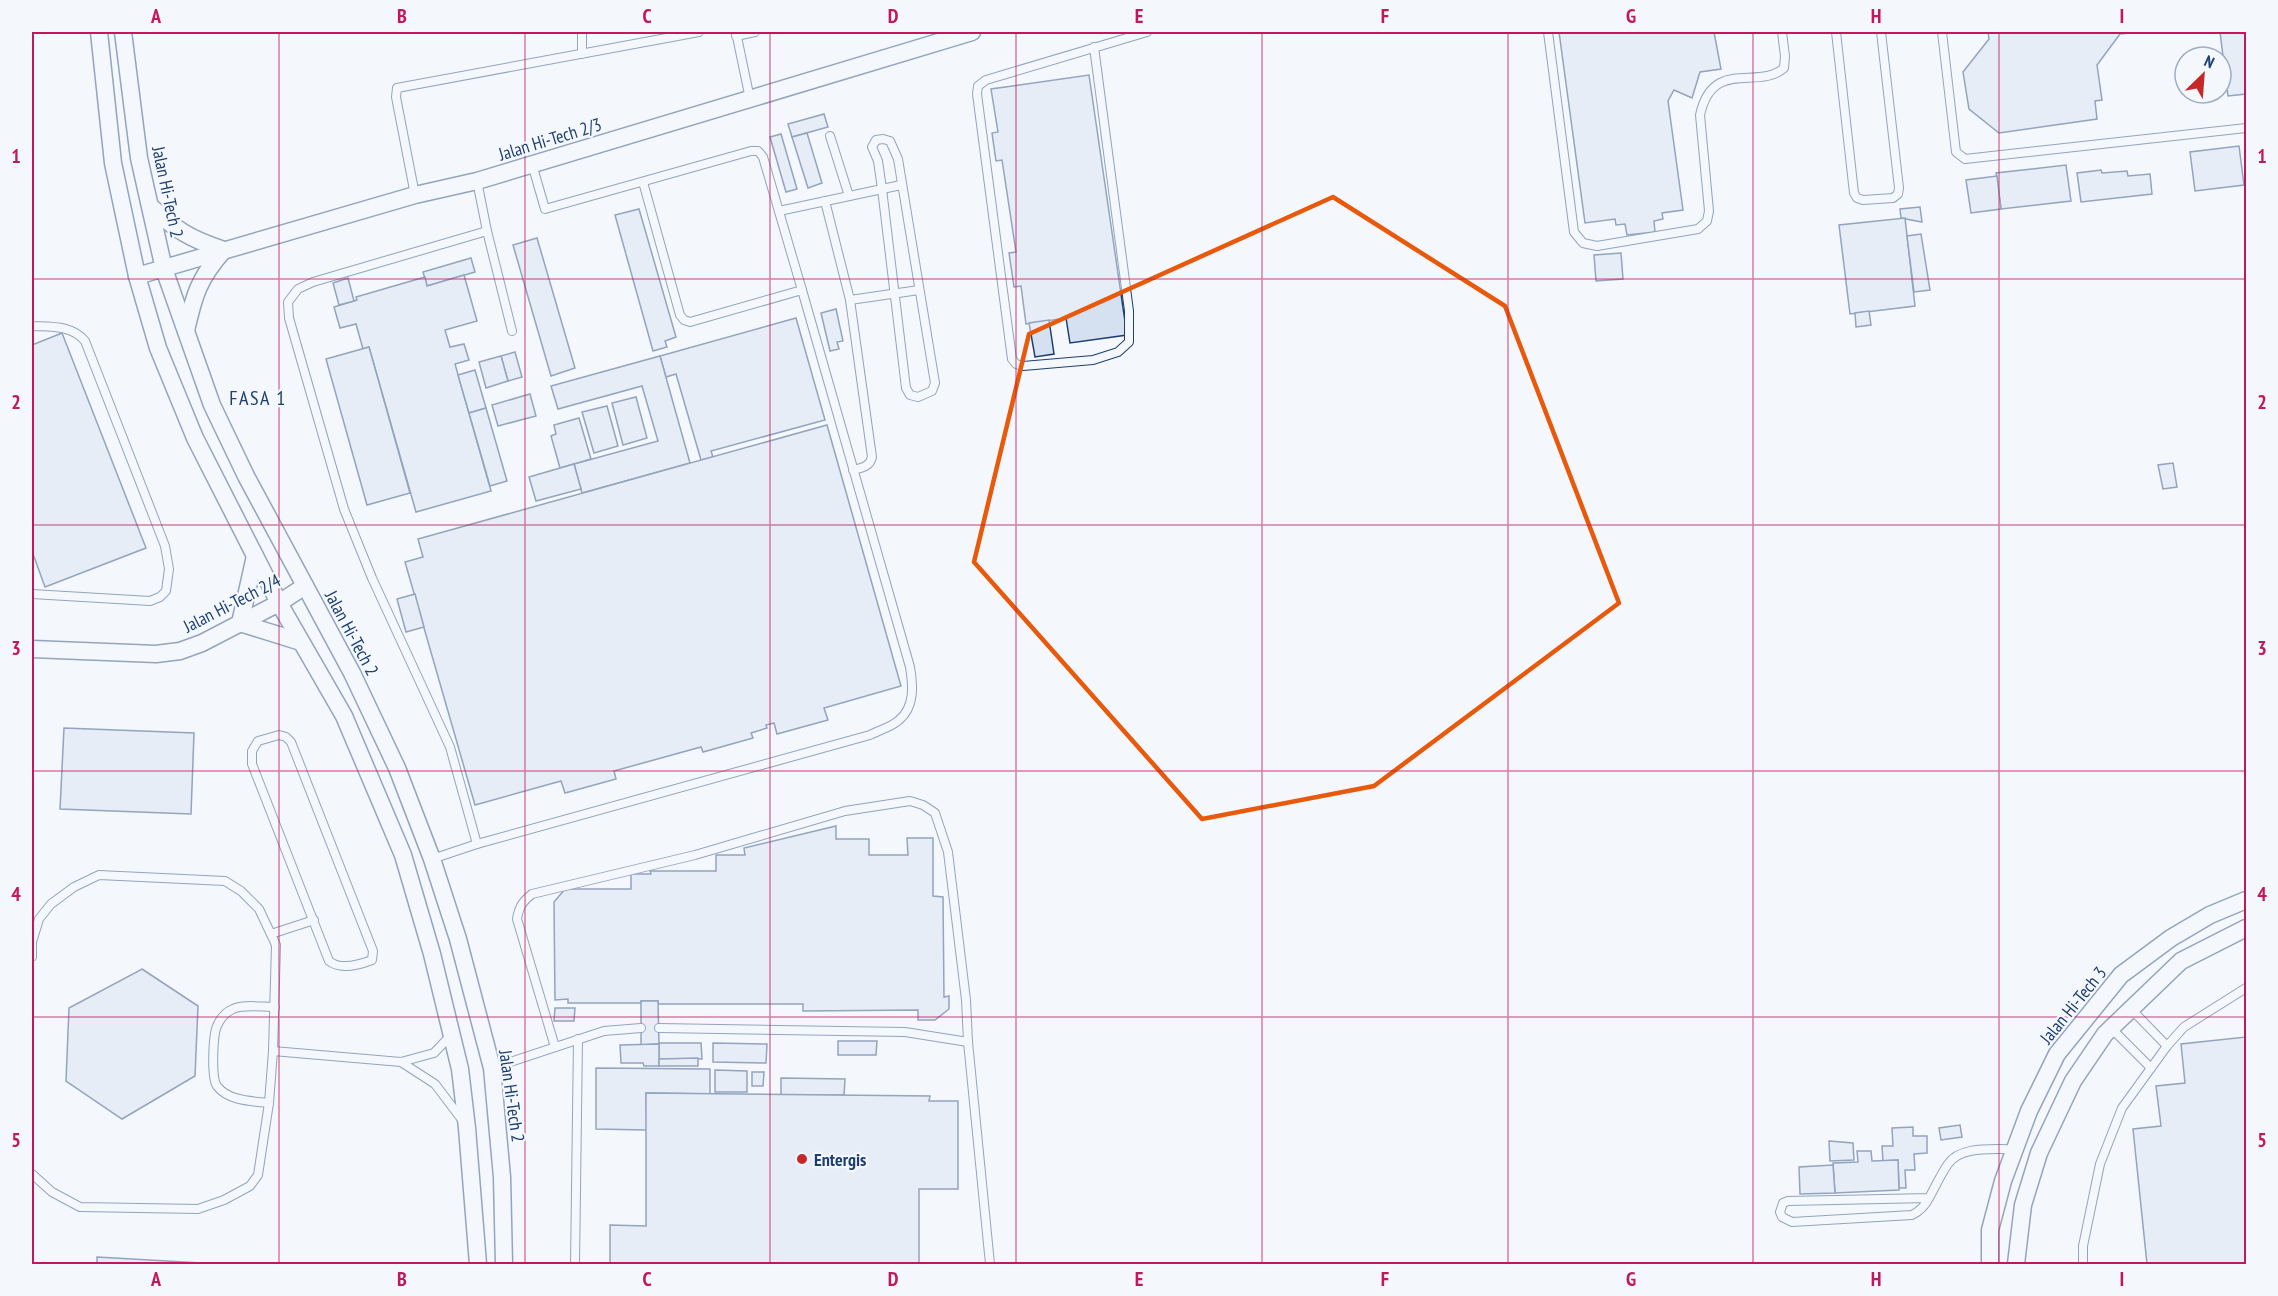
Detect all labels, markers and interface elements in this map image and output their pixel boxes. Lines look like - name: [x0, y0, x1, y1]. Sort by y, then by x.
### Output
- text: A: [150, 3, 162, 29]
- text: B: [397, 3, 407, 29]
- text: C: [642, 3, 652, 29]
- text: D: [888, 3, 899, 29]
- text: E: [1135, 3, 1143, 29]
- text: F: [1381, 3, 1389, 29]
- text: G: [1626, 3, 1636, 29]
- text: H: [1871, 3, 1881, 29]
- text: I: [2120, 3, 2124, 29]
- north arrow: [2173, 45, 2233, 105]
- text: N: [2201, 51, 2217, 72]
- street label: Jalan Hi-Tech 2/3: [495, 112, 604, 166]
- text: 1: [11, 143, 21, 169]
- street label: Jalan Hi-Tech 2: [147, 143, 189, 240]
- text: 1: [2257, 143, 2267, 169]
- district label: FASA 1: [229, 385, 287, 411]
- text: 2: [11, 389, 21, 415]
- text: 2: [2257, 389, 2267, 415]
- street label: Jalan Hi-Tech 2/4: [179, 569, 285, 638]
- street label: Jalan Hi-Tech 2: [320, 586, 384, 679]
- text: 3: [11, 635, 21, 661]
- text: 3: [2257, 635, 2267, 661]
- text: 4: [11, 881, 21, 907]
- text: 4: [2257, 881, 2267, 907]
- street label: Jalan Hi-Tech 3: [2034, 962, 2111, 1049]
- street label: Jalan Hi-Tech 2: [494, 1047, 530, 1144]
- text: 5: [11, 1127, 21, 1153]
- text: 5: [2257, 1127, 2267, 1153]
- place label: Entergis: [814, 1148, 866, 1171]
- marker: Entergis: [795, 1152, 809, 1166]
- text: A: [150, 1266, 162, 1292]
- text: B: [397, 1266, 407, 1292]
- text: C: [642, 1266, 652, 1292]
- text: D: [888, 1266, 899, 1292]
- text: E: [1135, 1266, 1143, 1292]
- text: F: [1381, 1266, 1389, 1292]
- text: G: [1626, 1266, 1636, 1292]
- text: H: [1871, 1266, 1881, 1292]
- text: I: [2120, 1266, 2124, 1292]

